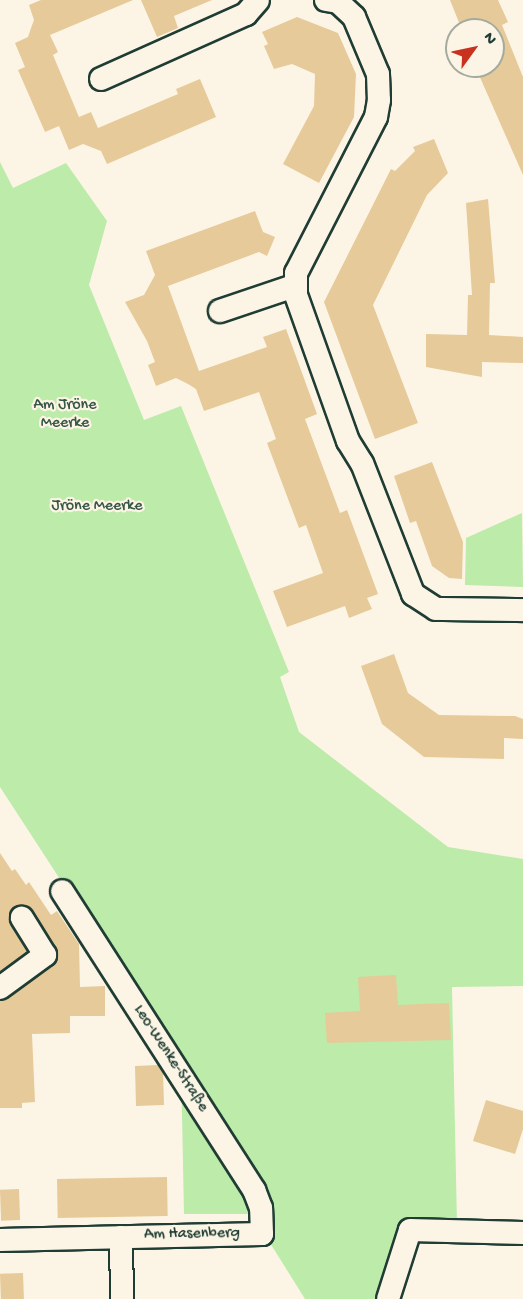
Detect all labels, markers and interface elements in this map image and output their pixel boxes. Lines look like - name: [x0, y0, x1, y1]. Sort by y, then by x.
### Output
- north arrow: [445, 18, 505, 78]
- text: N: [478, 29, 500, 49]
- park label: Am Jröne Meerke: [34, 396, 96, 434]
- park label: Jröne Meerke: [52, 497, 142, 517]
- street label: Leo-Wenke-Straße: [128, 1002, 212, 1116]
- street label: Am Hasenberg: [144, 1225, 240, 1245]

